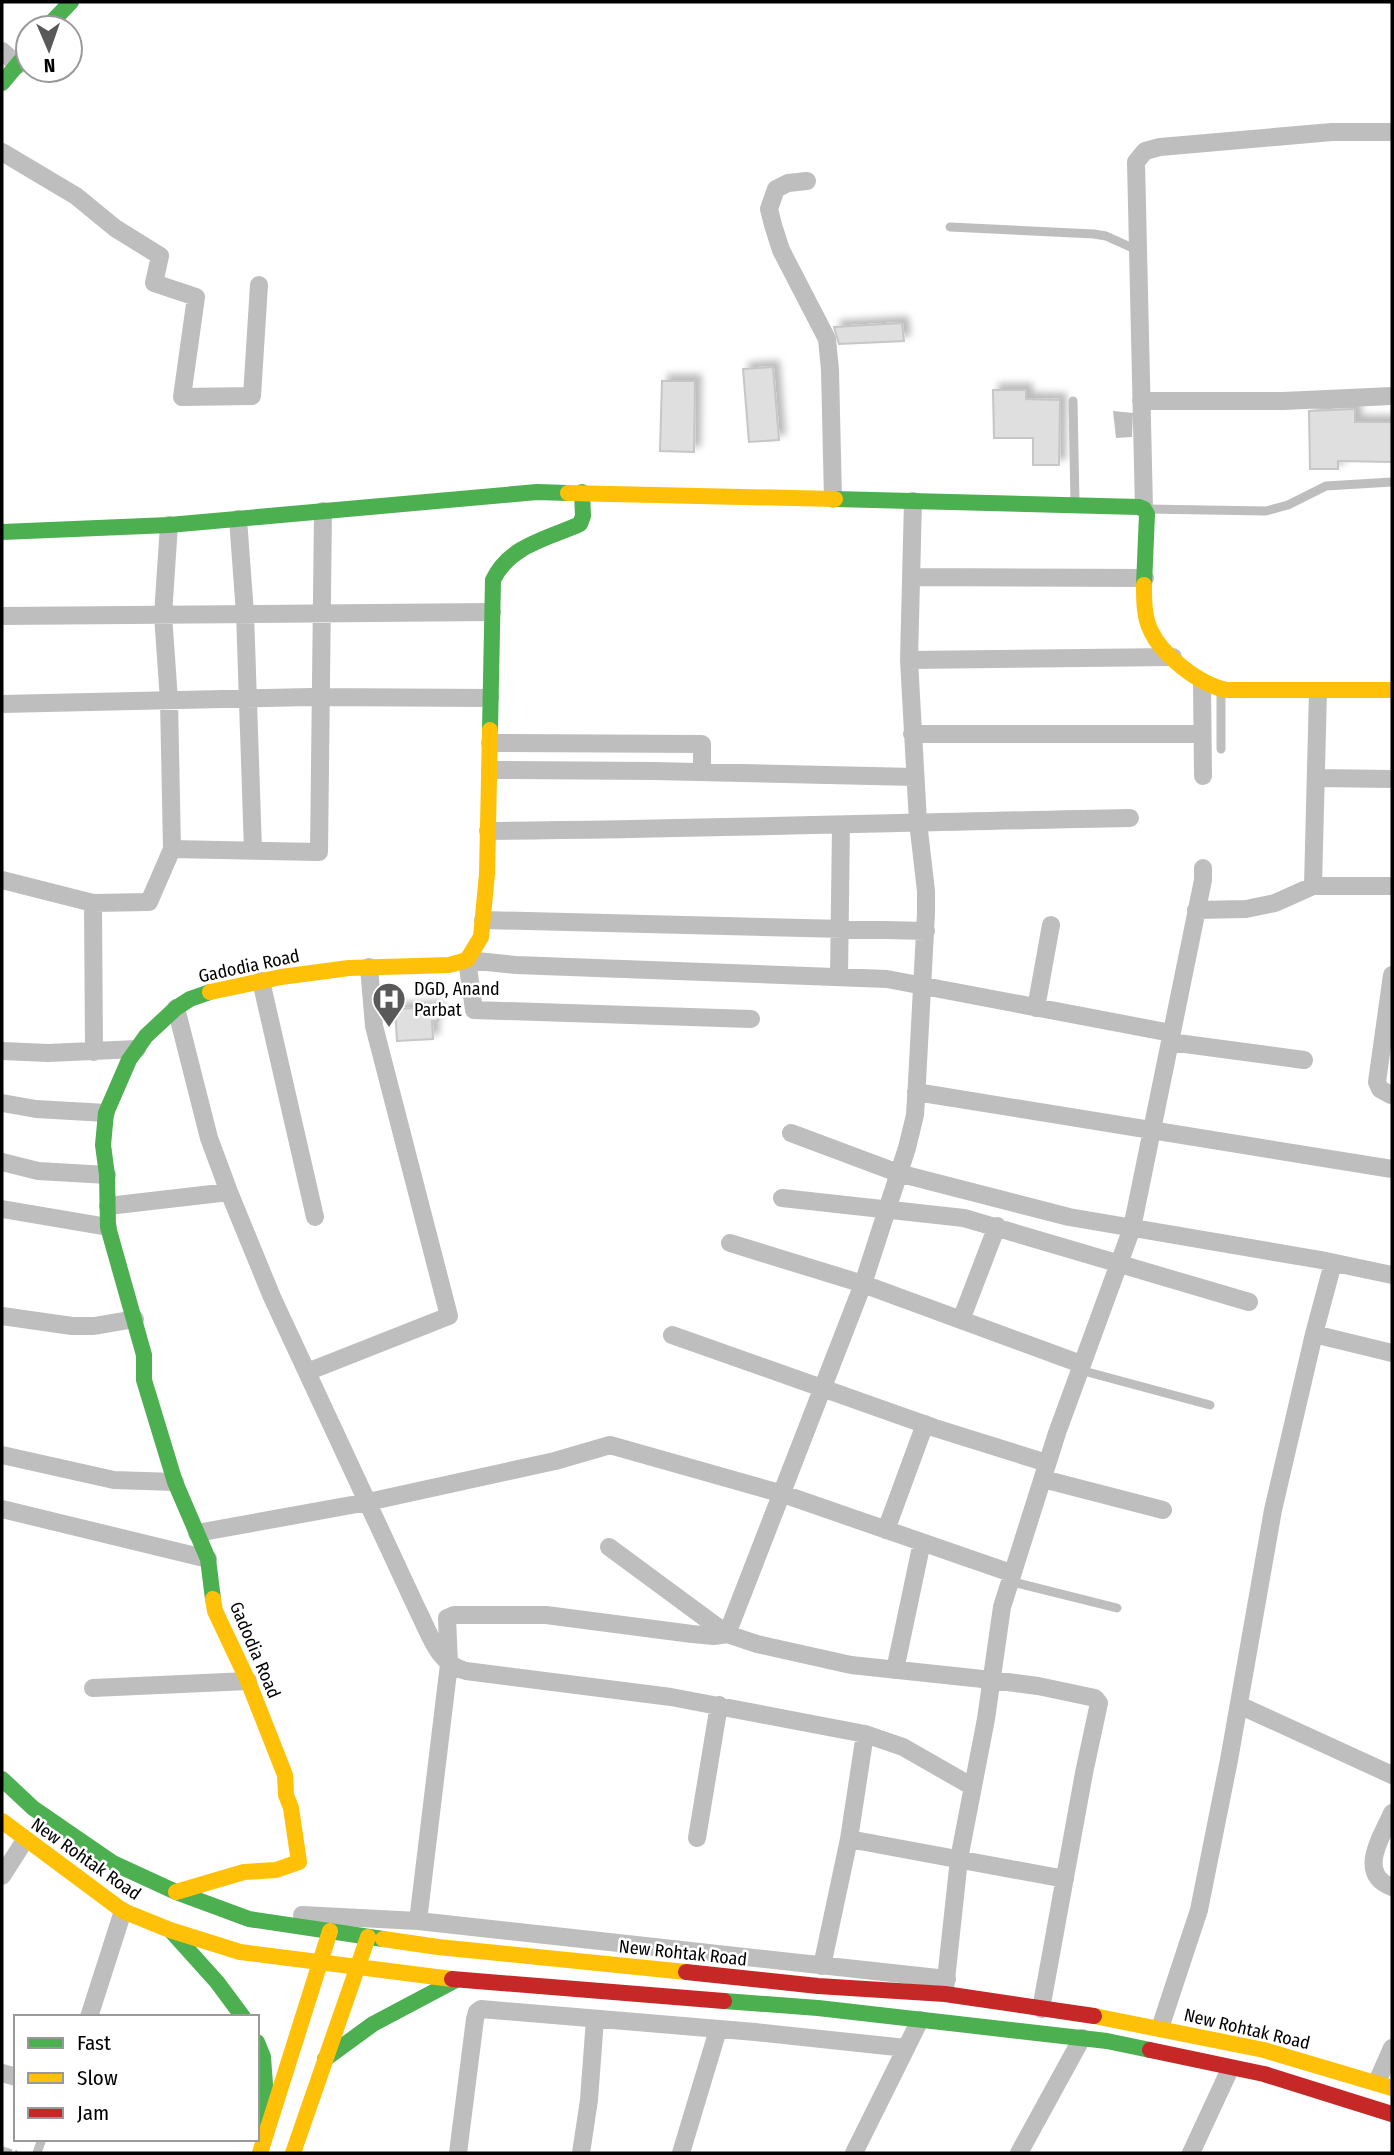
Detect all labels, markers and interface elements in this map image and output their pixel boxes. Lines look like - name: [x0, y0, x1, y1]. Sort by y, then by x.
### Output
- north arrow: [14, 14, 84, 84]
- text: N: [43, 54, 56, 77]
- street label: Gadodia Road: [196, 945, 302, 987]
- place label: DGD, Anand Parbat: [414, 978, 500, 1021]
- hospital icon: DGD, Anand Parbat: [370, 980, 408, 1029]
- street label: Gadodia Road: [225, 1598, 285, 1702]
- street label: New Rohtak Road: [27, 1813, 145, 1905]
- street label: New Rohtak Road: [618, 1935, 748, 1971]
- street label: New Rohtak Road: [1182, 2004, 1312, 2054]
- legend: [14, 2015, 259, 2141]
- text: Fast: [77, 2030, 111, 2056]
- text: Slow: [77, 2065, 118, 2091]
- text: Jam: [77, 2100, 109, 2126]

